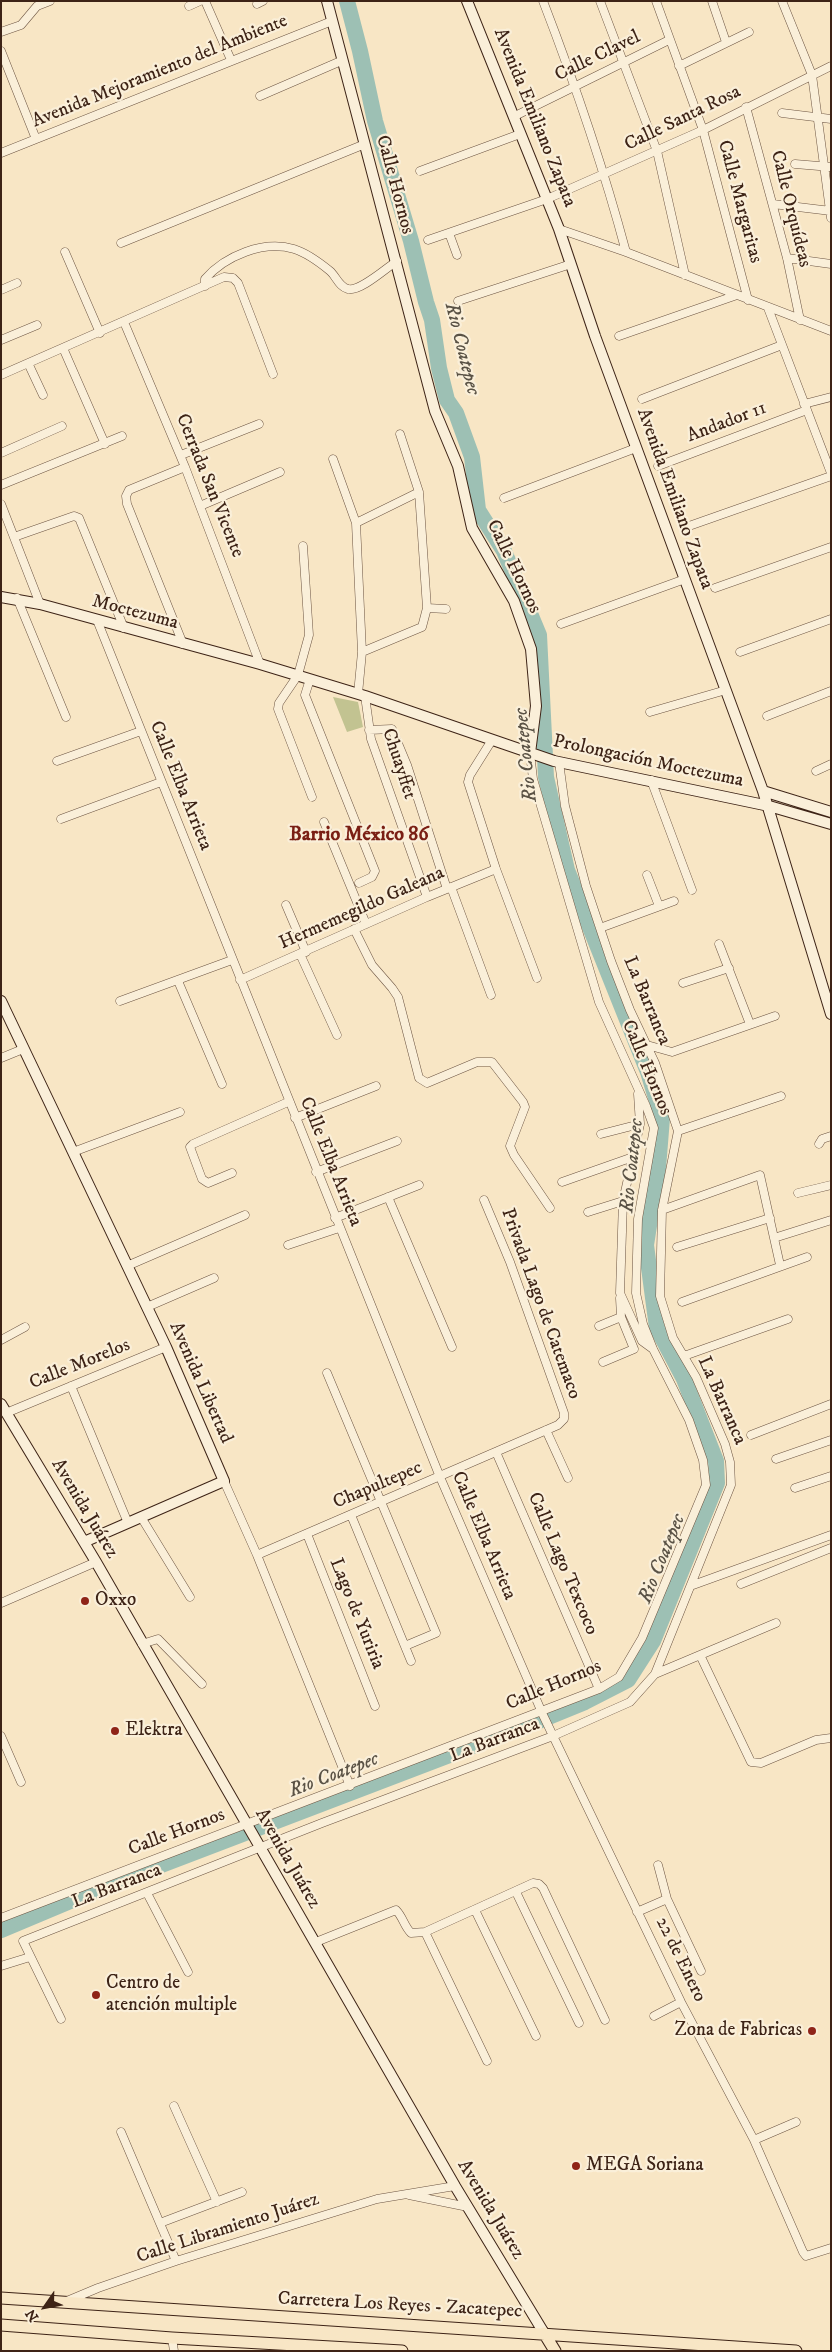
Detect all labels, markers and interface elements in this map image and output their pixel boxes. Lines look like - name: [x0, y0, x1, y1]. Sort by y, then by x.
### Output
- street label: Avenida Mejoramiento del Ambiente: [29, 10, 291, 134]
- street label: Avenida Emiliano Zapata: [488, 25, 580, 211]
- street label: Calle Clavel: [552, 27, 644, 87]
- street label: Calle Santa Rosa: [621, 81, 745, 157]
- street label: Calle Hornos: [370, 133, 418, 237]
- street label: Calle Margaritas: [712, 138, 766, 266]
- street label: Calle Orquídeas: [764, 148, 816, 270]
- water label: Rio Coatepec: [438, 300, 484, 398]
- street label: Andador 11: [684, 397, 770, 449]
- street label: Avenida Emiliano Zapata: [631, 405, 717, 593]
- street label: Cerrada San Vicente: [170, 411, 248, 561]
- street label: Calle Hornos: [481, 516, 545, 618]
- street label: Moctezuma: [89, 591, 181, 635]
- water label: Rio Coatepec: [510, 707, 544, 803]
- street label: Calle Elba Arrieta: [144, 718, 216, 854]
- street label: Chuayffet: [376, 726, 420, 802]
- street label: Prolongación Moctezuma: [551, 731, 745, 793]
- district label: Barrio México 86: [289, 824, 429, 848]
- street label: Hermemegildo Galeana: [276, 862, 448, 956]
- street label: La Barranca: [617, 953, 675, 1049]
- street label: Calle Hornos: [616, 1017, 676, 1119]
- street label: Calle Elba Arrieta: [294, 1094, 366, 1230]
- water label: Rio Coatepec: [616, 1118, 650, 1214]
- street label: Privada Lago de Catemaco: [495, 1206, 585, 1402]
- street label: Avenida Libertad: [163, 1319, 237, 1447]
- street label: Calle Morelos: [26, 1334, 134, 1396]
- street label: La Barranca: [691, 1353, 751, 1449]
- street label: Avenida Juárez: [45, 1455, 123, 1563]
- street label: Chapultepec: [330, 1457, 426, 1515]
- street label: Calle Elba Arrieta: [446, 1468, 520, 1604]
- street label: Calle Lago Texcoco: [522, 1489, 602, 1639]
- water label: Rio Coatepec: [634, 1511, 692, 1607]
- street label: Lago de Yuriria: [323, 1555, 389, 1673]
- place label: Oxxo: [95, 1590, 136, 1612]
- marker: Oxxo: [79, 1595, 91, 1607]
- street label: Calle Hornos: [503, 1656, 605, 1716]
- street label: La Barranca: [447, 1713, 543, 1769]
- place label: Elektra: [125, 1720, 183, 1742]
- marker: Elektra: [109, 1725, 121, 1737]
- water label: Rio Coatepec: [286, 1748, 382, 1804]
- street label: Calle Hornos: [126, 1804, 228, 1862]
- street label: Avenida Juárez: [249, 1805, 325, 1913]
- street label: La Barranca: [69, 1859, 165, 1915]
- street label: 22 de Enero: [650, 1914, 710, 2006]
- place label: Centro de atención multiple: [106, 1973, 237, 2017]
- marker: Centro de atención multiple: [90, 1989, 102, 2001]
- place label: Zona de Fabricas: [675, 2020, 802, 2042]
- marker: Zona de Fabricas: [806, 2025, 818, 2037]
- place label: MEGA Soriana: [586, 2155, 703, 2177]
- street label: Avenida Juárez: [451, 2156, 529, 2264]
- marker: MEGA Soriana: [570, 2160, 582, 2172]
- street label: Calle Libramiento Juárez: [134, 2189, 322, 2269]
- north arrow: [20, 2282, 70, 2332]
- street label: Carretera Los Reyes - Zacatepec: [277, 2288, 523, 2324]
- text: N: [22, 2305, 43, 2325]

